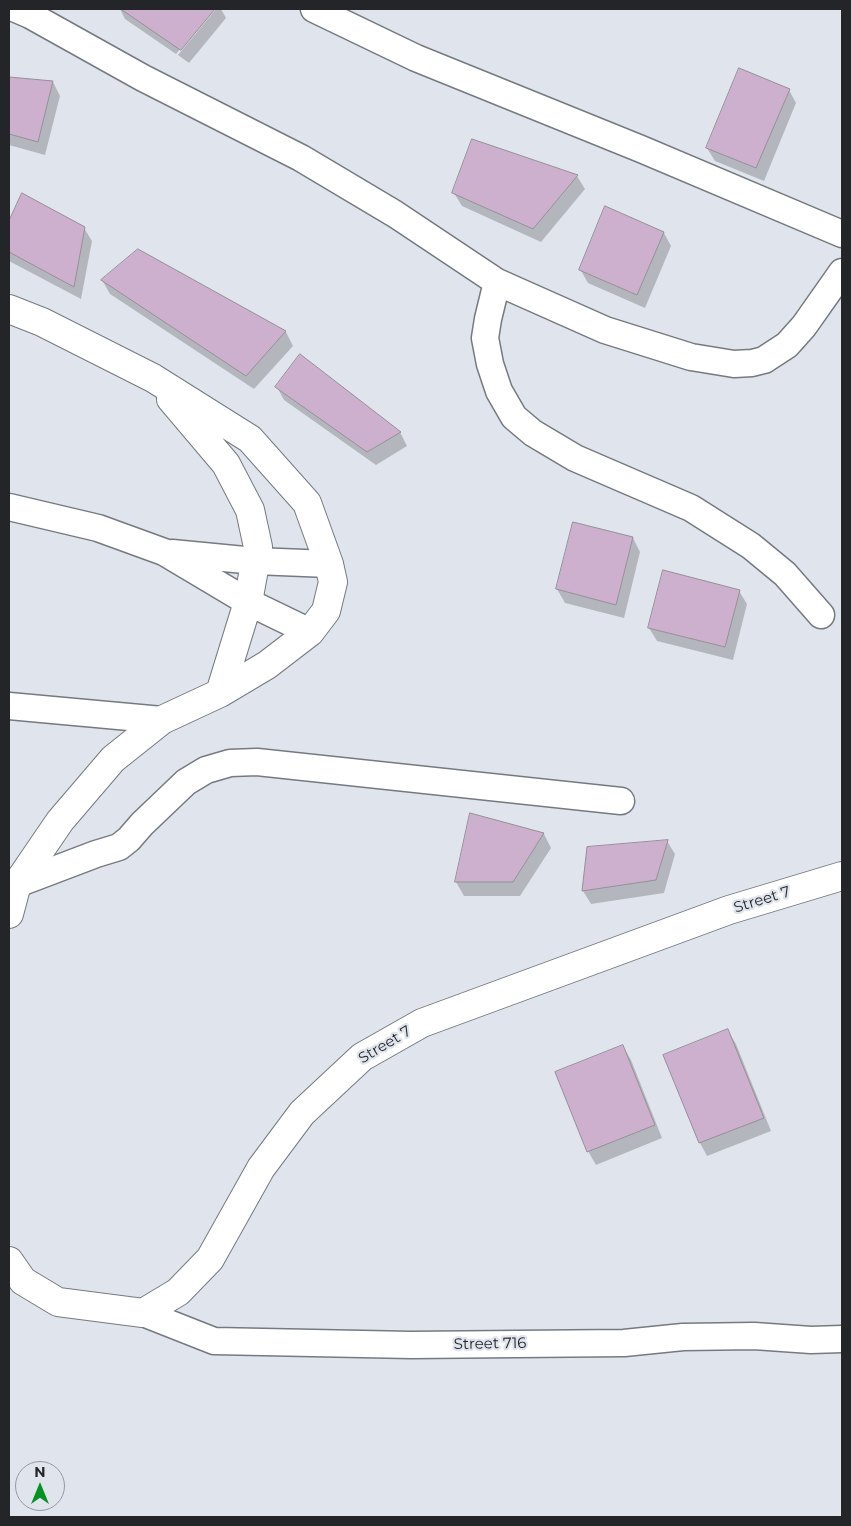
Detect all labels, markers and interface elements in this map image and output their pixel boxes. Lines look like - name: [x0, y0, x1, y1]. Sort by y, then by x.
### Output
- street label: Street 7: [732, 883, 792, 917]
- street label: Street 7: [355, 1022, 415, 1068]
- street label: Street 716: [453, 1334, 527, 1354]
- north arrow: [15, 1461, 65, 1511]
- text: N: [34, 1463, 46, 1481]

